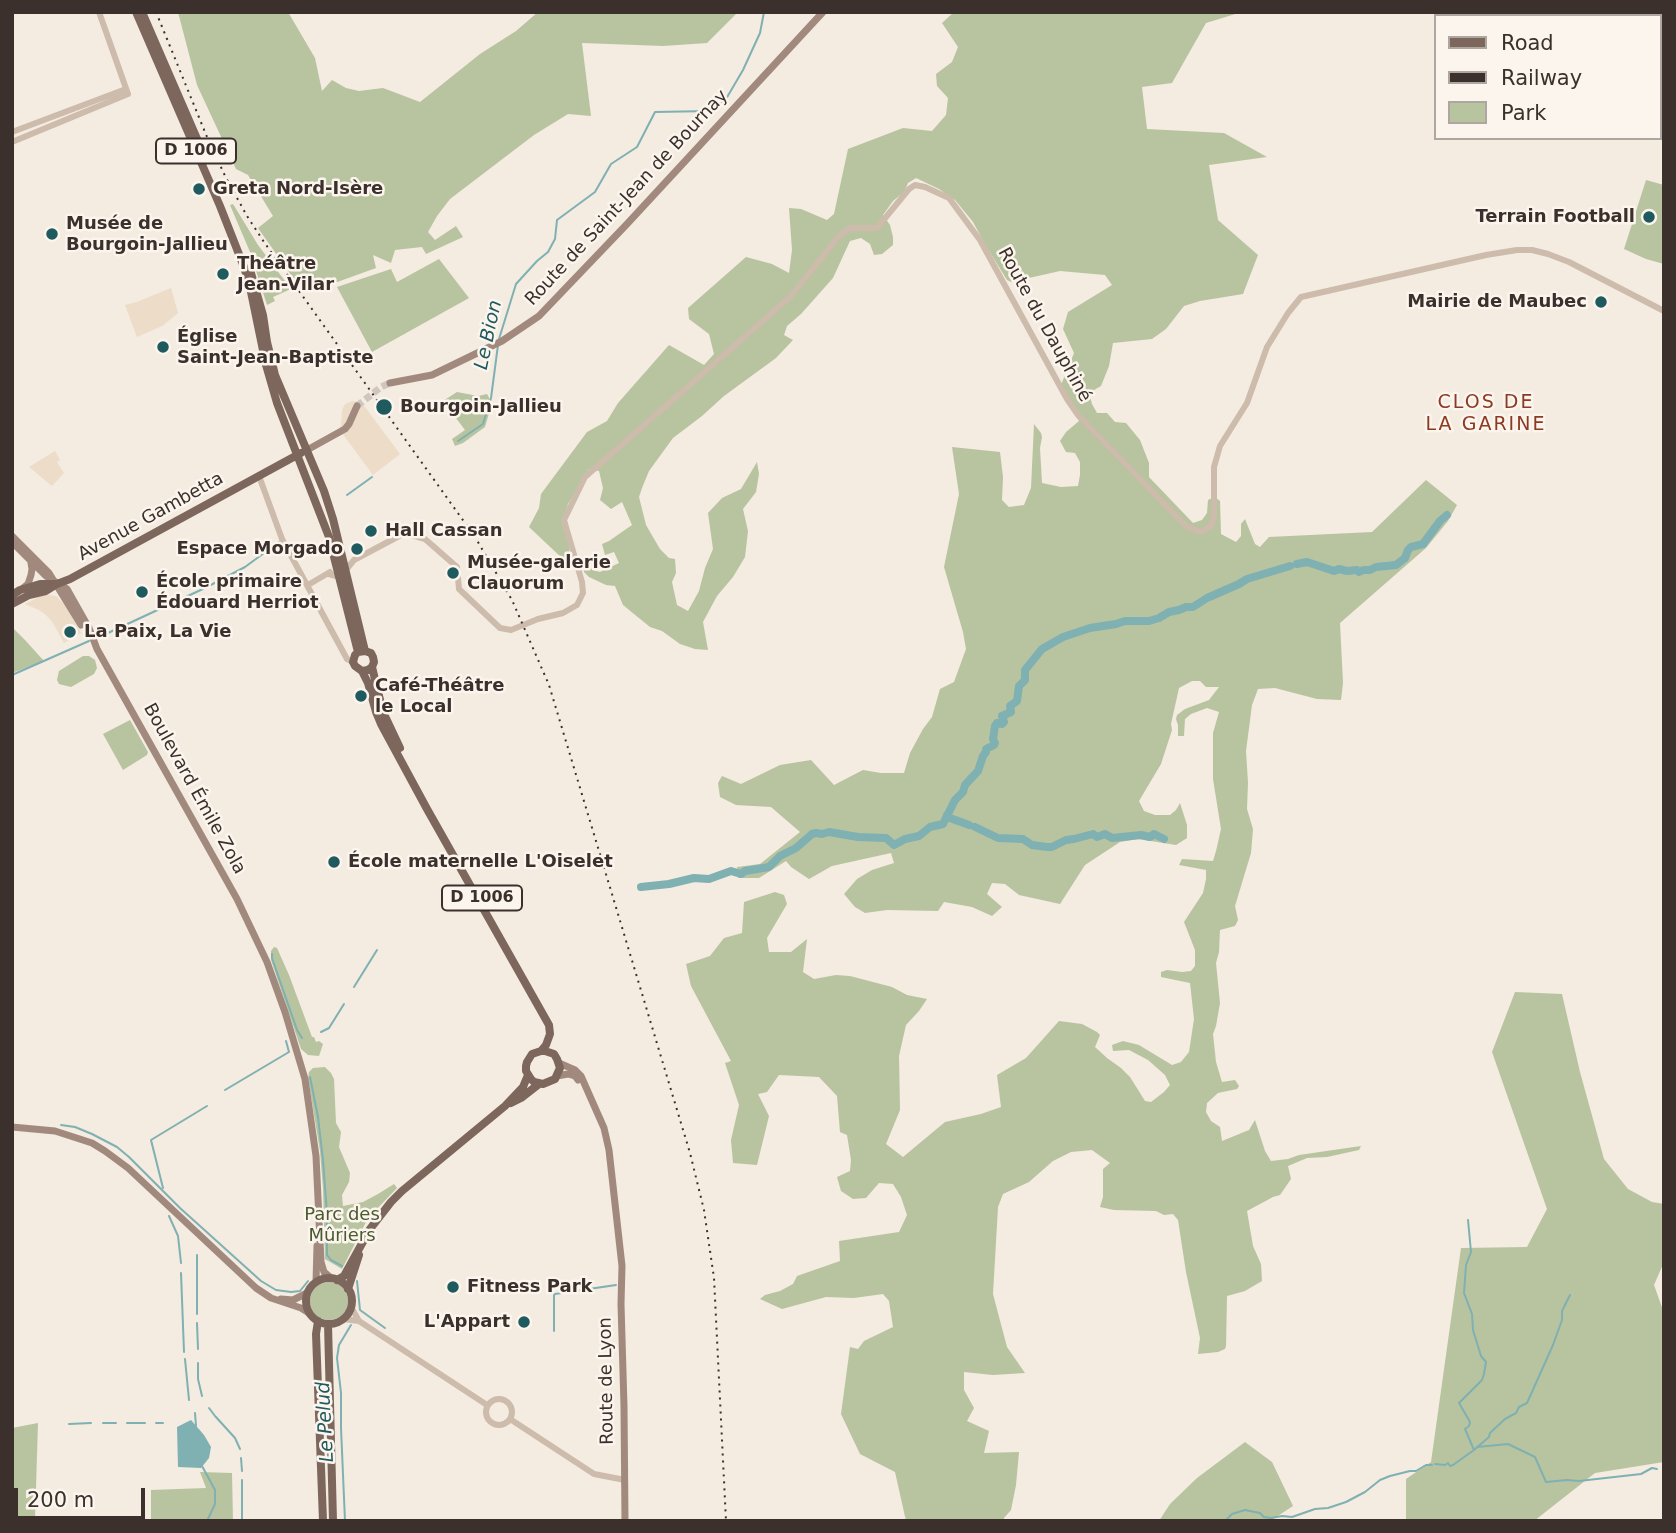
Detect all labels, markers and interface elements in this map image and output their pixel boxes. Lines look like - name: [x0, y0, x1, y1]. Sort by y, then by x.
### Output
- legend: [1434, 14, 1662, 140]
- text: Road: [1501, 31, 1554, 55]
- text: Railway: [1501, 66, 1582, 90]
- street label: Route de Saint-Jean de Bournay: [521, 86, 733, 310]
- text: Park: [1501, 101, 1546, 125]
- road number: D 1006: [156, 139, 236, 164]
- place label: Greta Nord-Isère: [213, 178, 383, 200]
- marker: Greta Nord-Isère: [191, 181, 207, 197]
- place label: Terrain Football: [1475, 206, 1635, 228]
- marker: Terrain Football: [1641, 209, 1657, 225]
- place label: Musée de Bourgoin-Jallieu: [66, 213, 228, 256]
- marker: Musée de Bourgoin-Jallieu: [44, 226, 60, 242]
- street label: Route du Dauphiné: [993, 244, 1095, 406]
- place label: Théâtre Jean-Vilar: [237, 253, 334, 296]
- marker: Théâtre Jean-Vilar: [215, 266, 231, 282]
- place label: Mairie de Maubec: [1407, 291, 1587, 313]
- marker: Mairie de Maubec: [1593, 294, 1609, 310]
- water label: Le Bion: [471, 298, 507, 372]
- place label: Église Saint-Jean-Baptiste: [177, 326, 374, 368]
- marker: Église Saint-Jean-Baptiste: [155, 339, 171, 355]
- district label: CLOS DE LA GARINE: [1427, 392, 1545, 436]
- place label: Bourgoin-Jallieu: [400, 396, 562, 418]
- marker: Bourgoin-Jallieu: [374, 397, 394, 417]
- street label: Avenue Gambetta: [75, 468, 227, 566]
- place label: Hall Cassan: [385, 520, 503, 542]
- marker: Hall Cassan: [363, 523, 379, 539]
- place label: Espace Morgado: [176, 538, 343, 560]
- marker: Espace Morgado: [349, 541, 365, 557]
- place label: Musée-galerie Clauorum: [467, 552, 611, 594]
- marker: Musée-galerie Clauorum: [445, 565, 461, 581]
- place label: École primaire Édouard Herriot: [156, 571, 319, 614]
- marker: École primaire Édouard Herriot: [134, 584, 150, 600]
- place label: La Paix, La Vie: [84, 621, 231, 643]
- marker: La Paix, La Vie: [62, 624, 78, 640]
- place label: Café-Théâtre le Local: [375, 675, 504, 718]
- marker: Café-Théâtre le Local: [353, 688, 369, 704]
- street label: Boulevard Émile Zola: [138, 700, 250, 878]
- place label: École maternelle L'Oiselet: [348, 851, 613, 873]
- marker: École maternelle L'Oiselet: [326, 854, 342, 870]
- road number: D 1006: [442, 885, 522, 910]
- park label: Parc des Mûriers: [304, 1204, 380, 1246]
- place label: Fitness Park: [467, 1276, 592, 1298]
- marker: Fitness Park: [445, 1279, 461, 1295]
- place label: L'Appart: [424, 1311, 510, 1333]
- marker: L'Appart: [516, 1314, 532, 1330]
- street label: Route de Lyon: [595, 1317, 619, 1445]
- water label: Le Pelud: [313, 1381, 339, 1463]
- scale bar: [18, 1474, 149, 1518]
- text: 200 m: [27, 1488, 94, 1512]

